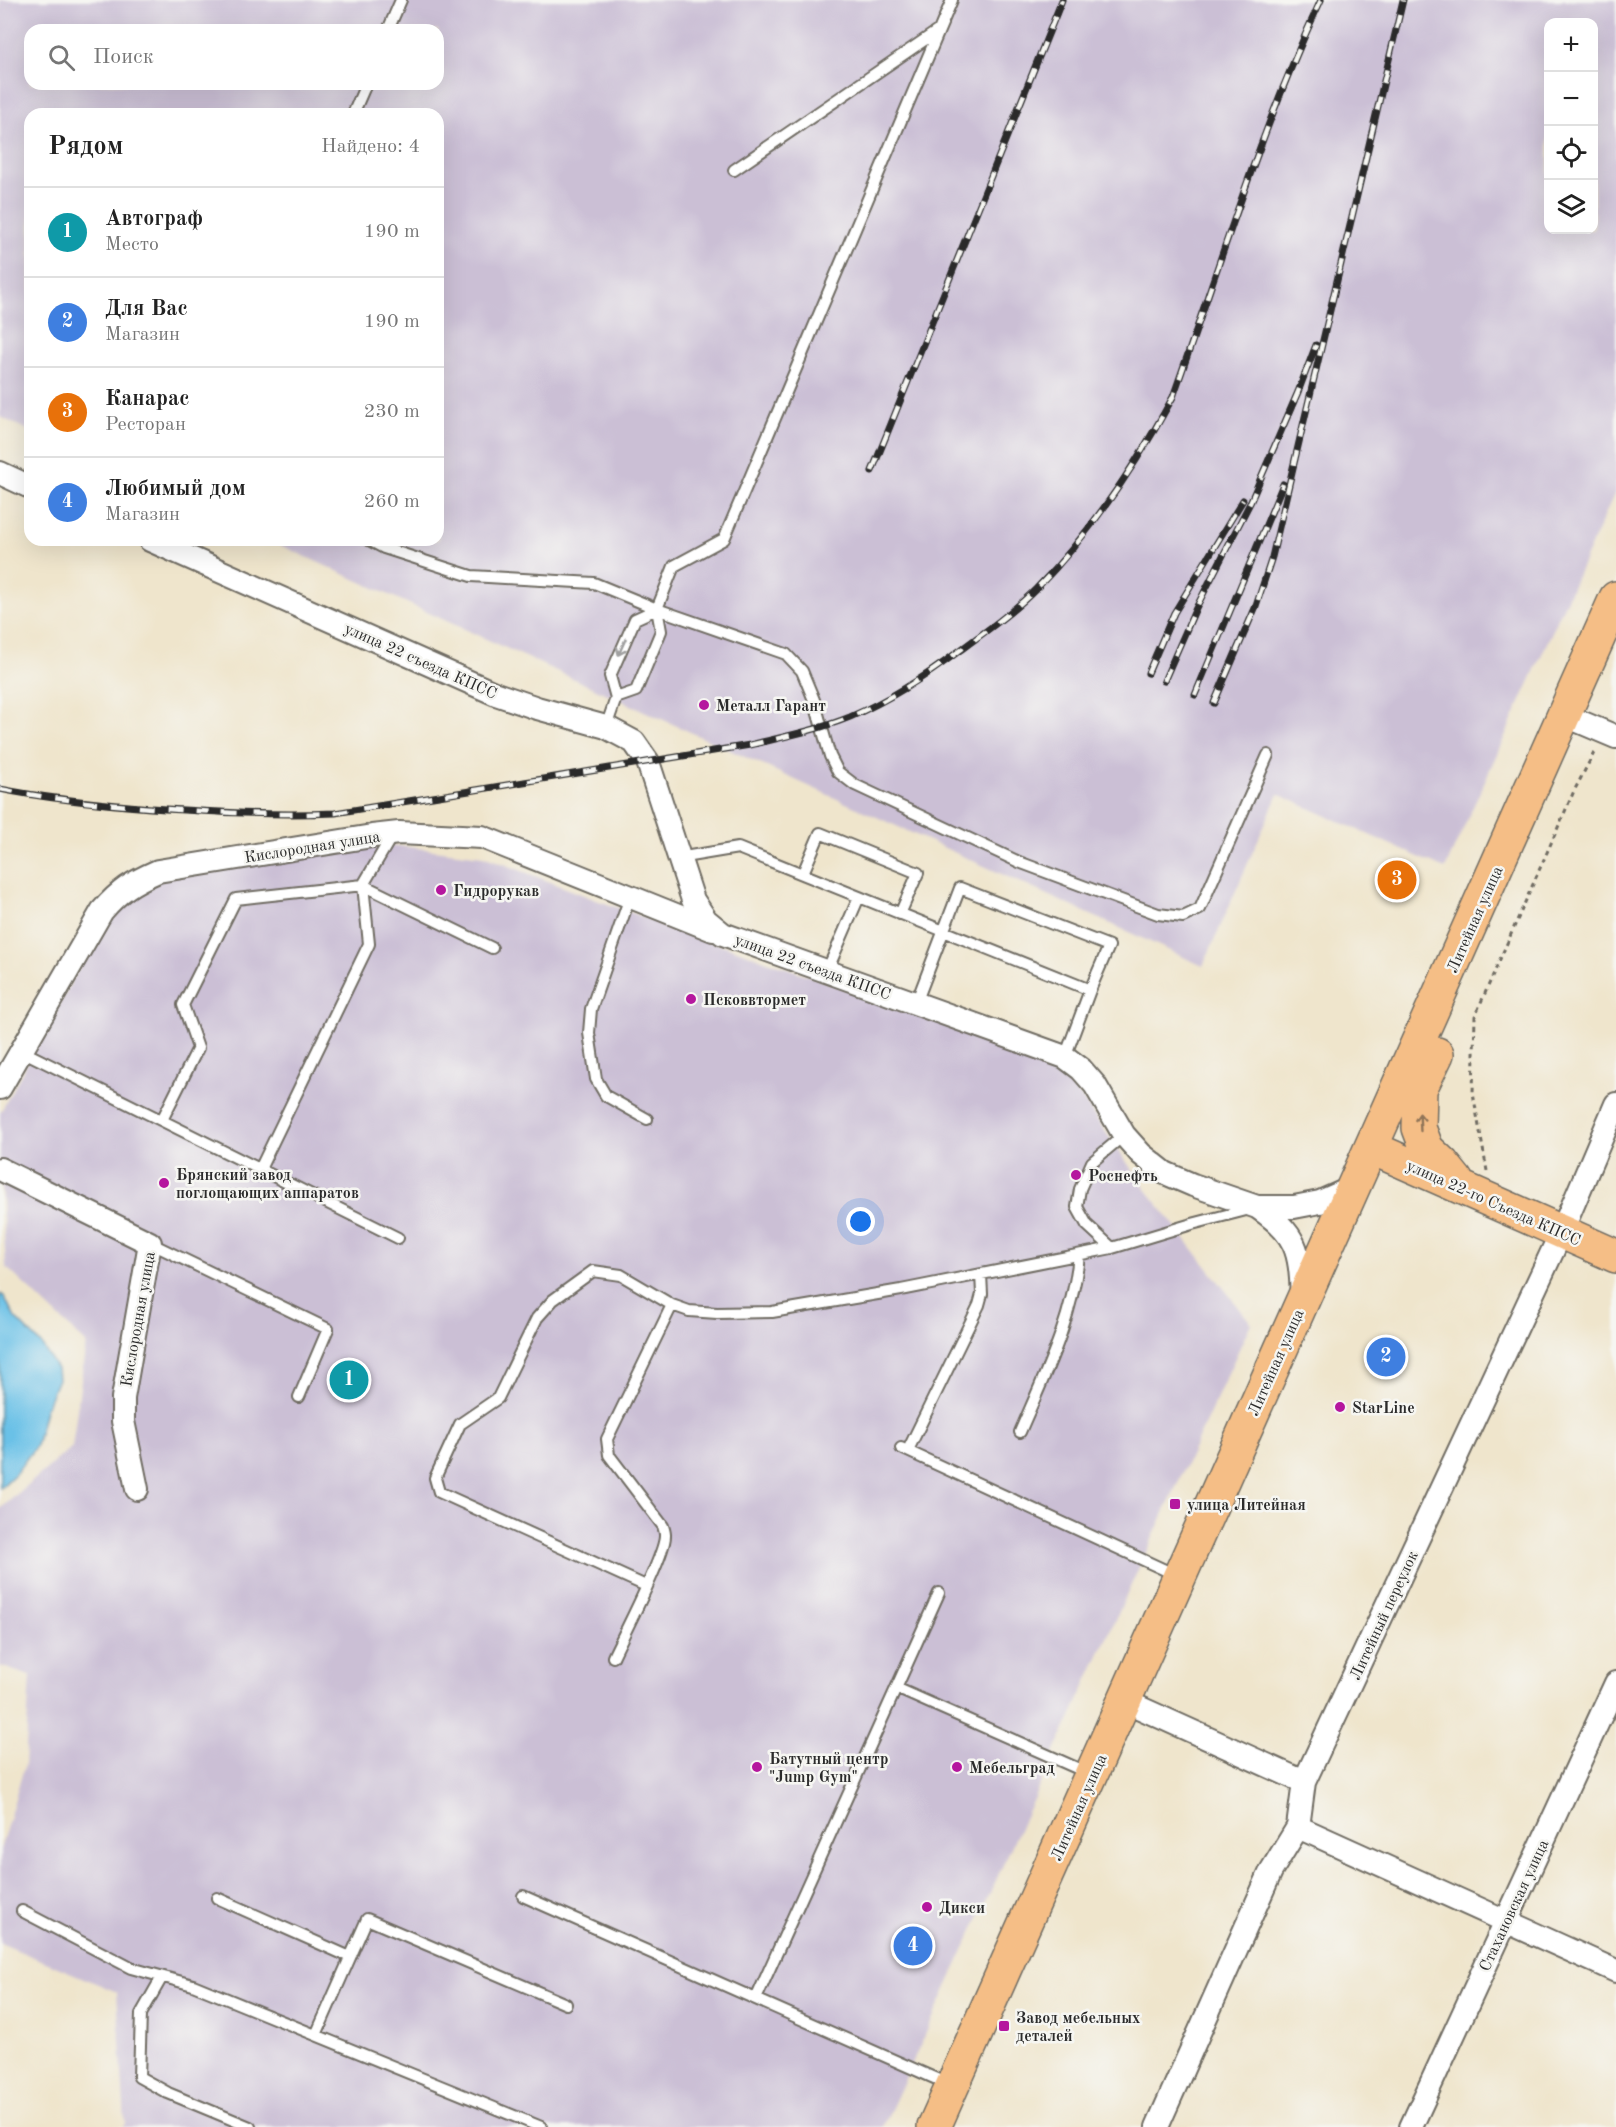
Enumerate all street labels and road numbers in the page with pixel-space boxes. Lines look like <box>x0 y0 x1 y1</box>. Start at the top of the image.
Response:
street label: улица 22 съезда КПСС <box>342 621 499 703</box>
street label: Кислородная улица <box>243 829 381 867</box>
street label: Литейная улица <box>1445 864 1507 976</box>
street label: улица 22 съезда КПСС <box>732 932 893 1004</box>
street label: улица 22-го Съезда КПСС <box>1404 1158 1583 1250</box>
street label: Кислородная улица <box>119 1250 159 1388</box>
street label: Литейная улица <box>1246 1307 1308 1419</box>
street label: Литейный переулок <box>1348 1549 1422 1683</box>
street label: Литейная улица <box>1049 1752 1111 1864</box>
street label: Стахановская улица <box>1477 1837 1552 1974</box>

